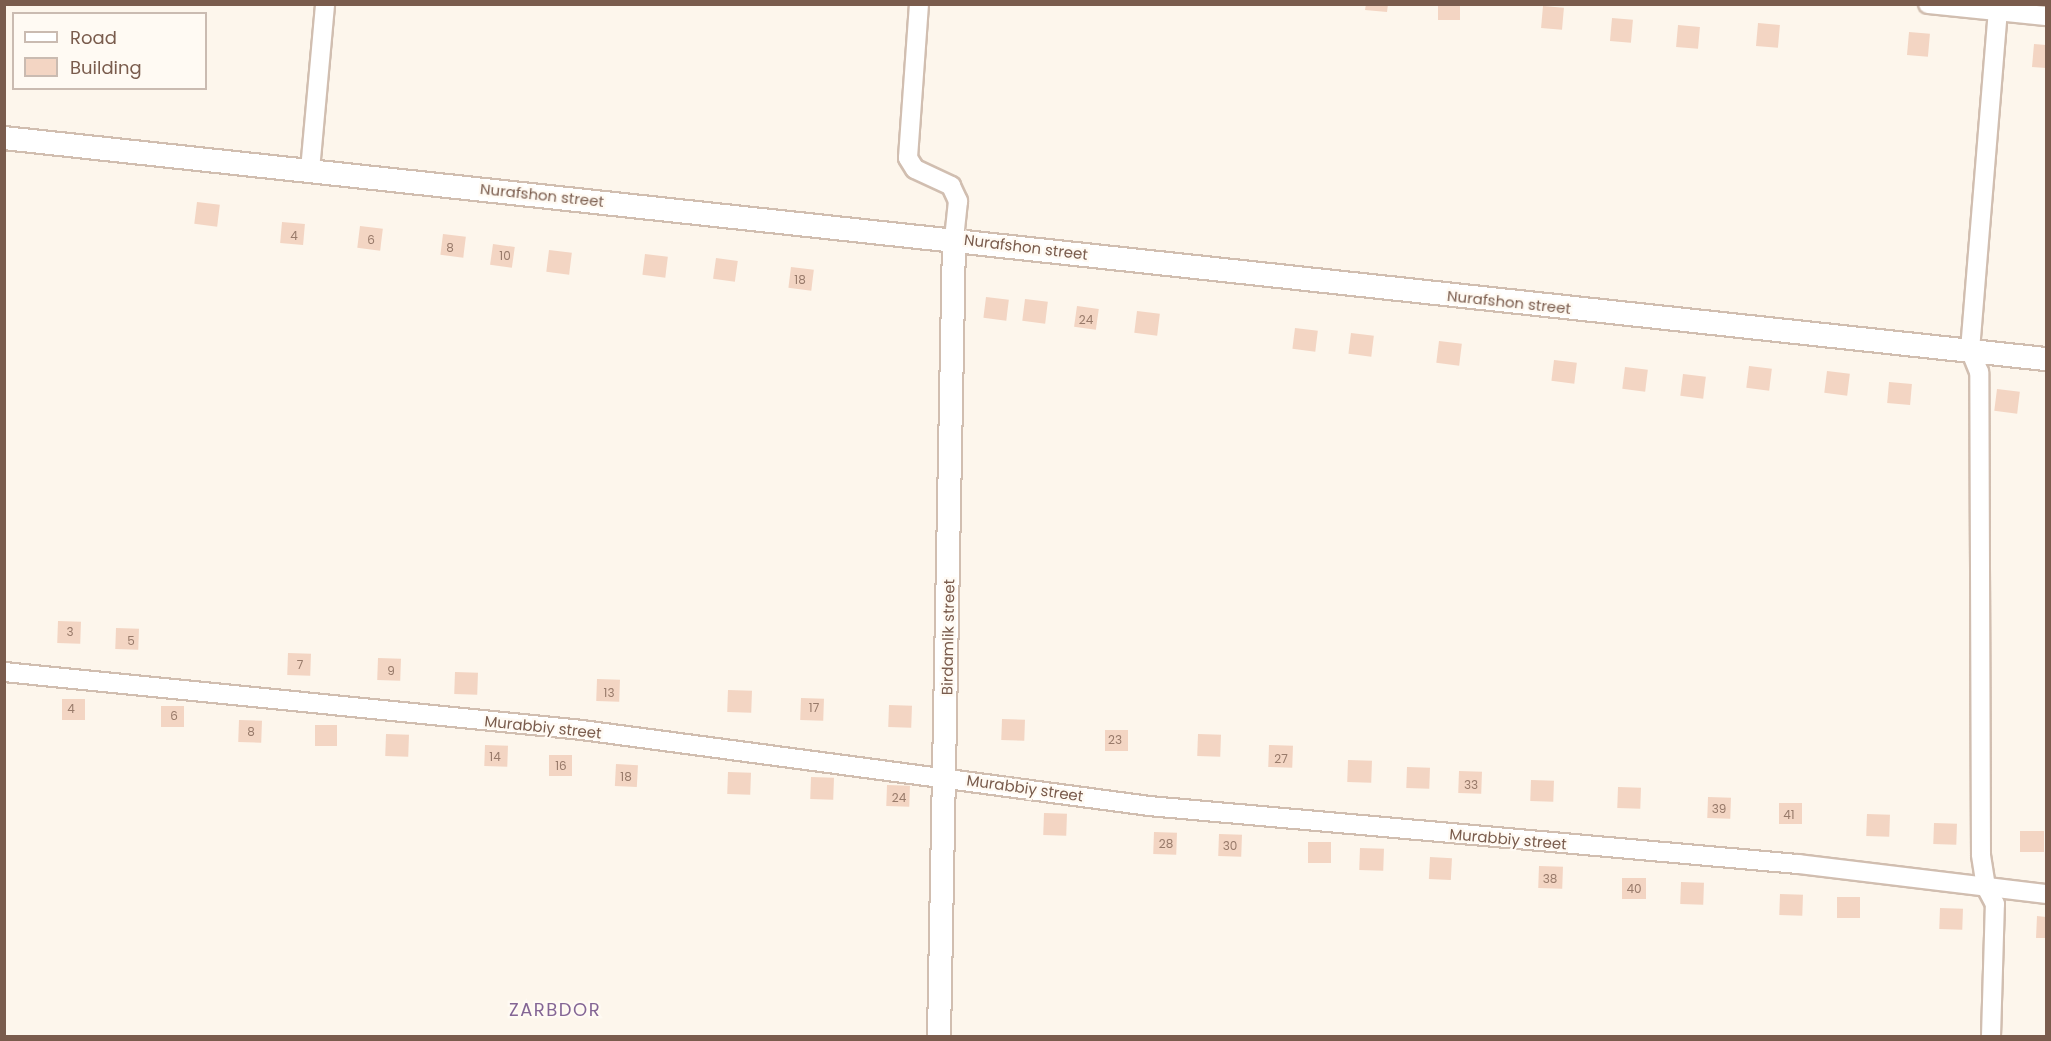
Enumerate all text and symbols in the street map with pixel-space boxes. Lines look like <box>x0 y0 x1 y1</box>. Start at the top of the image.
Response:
legend <box>12 12 207 90</box>
text: Road <box>70 25 117 50</box>
text: Building <box>70 55 142 80</box>
street label: Nurafshon street <box>479 180 605 210</box>
house number: 4 <box>290 229 298 243</box>
street label: Nurafshon street <box>963 230 1089 264</box>
house number: 6 <box>367 233 375 247</box>
house number: 8 <box>446 241 454 255</box>
house number: 10 <box>499 249 511 263</box>
house number: 18 <box>794 273 806 287</box>
street label: Nurafshon street <box>1446 287 1572 317</box>
house number: 24 <box>1079 313 1093 327</box>
street label: Birdamlik street <box>938 579 958 695</box>
house number: 3 <box>66 625 74 639</box>
house number: 5 <box>127 634 135 648</box>
house number: 7 <box>297 658 303 672</box>
house number: 9 <box>387 664 395 678</box>
house number: 13 <box>604 686 614 700</box>
house number: 17 <box>809 701 819 715</box>
house number: 4 <box>67 702 75 716</box>
house number: 6 <box>170 709 178 723</box>
street label: Murabbiy street <box>484 712 602 742</box>
house number: 8 <box>247 725 255 739</box>
house number: 23 <box>1108 733 1122 747</box>
house number: 14 <box>489 750 501 764</box>
house number: 27 <box>1274 752 1288 766</box>
house number: 16 <box>555 759 567 773</box>
house number: 18 <box>620 770 632 784</box>
street label: Murabbiy street <box>966 771 1084 805</box>
house number: 33 <box>1464 778 1478 792</box>
house number: 24 <box>892 791 906 805</box>
house number: 39 <box>1712 802 1726 816</box>
house number: 41 <box>1783 808 1795 822</box>
street label: Murabbiy street <box>1449 825 1567 853</box>
house number: 28 <box>1159 837 1173 851</box>
house number: 30 <box>1223 839 1237 853</box>
house number: 38 <box>1543 872 1557 886</box>
house number: 40 <box>1626 882 1642 896</box>
district label: ZARBDOR <box>509 999 601 1021</box>

